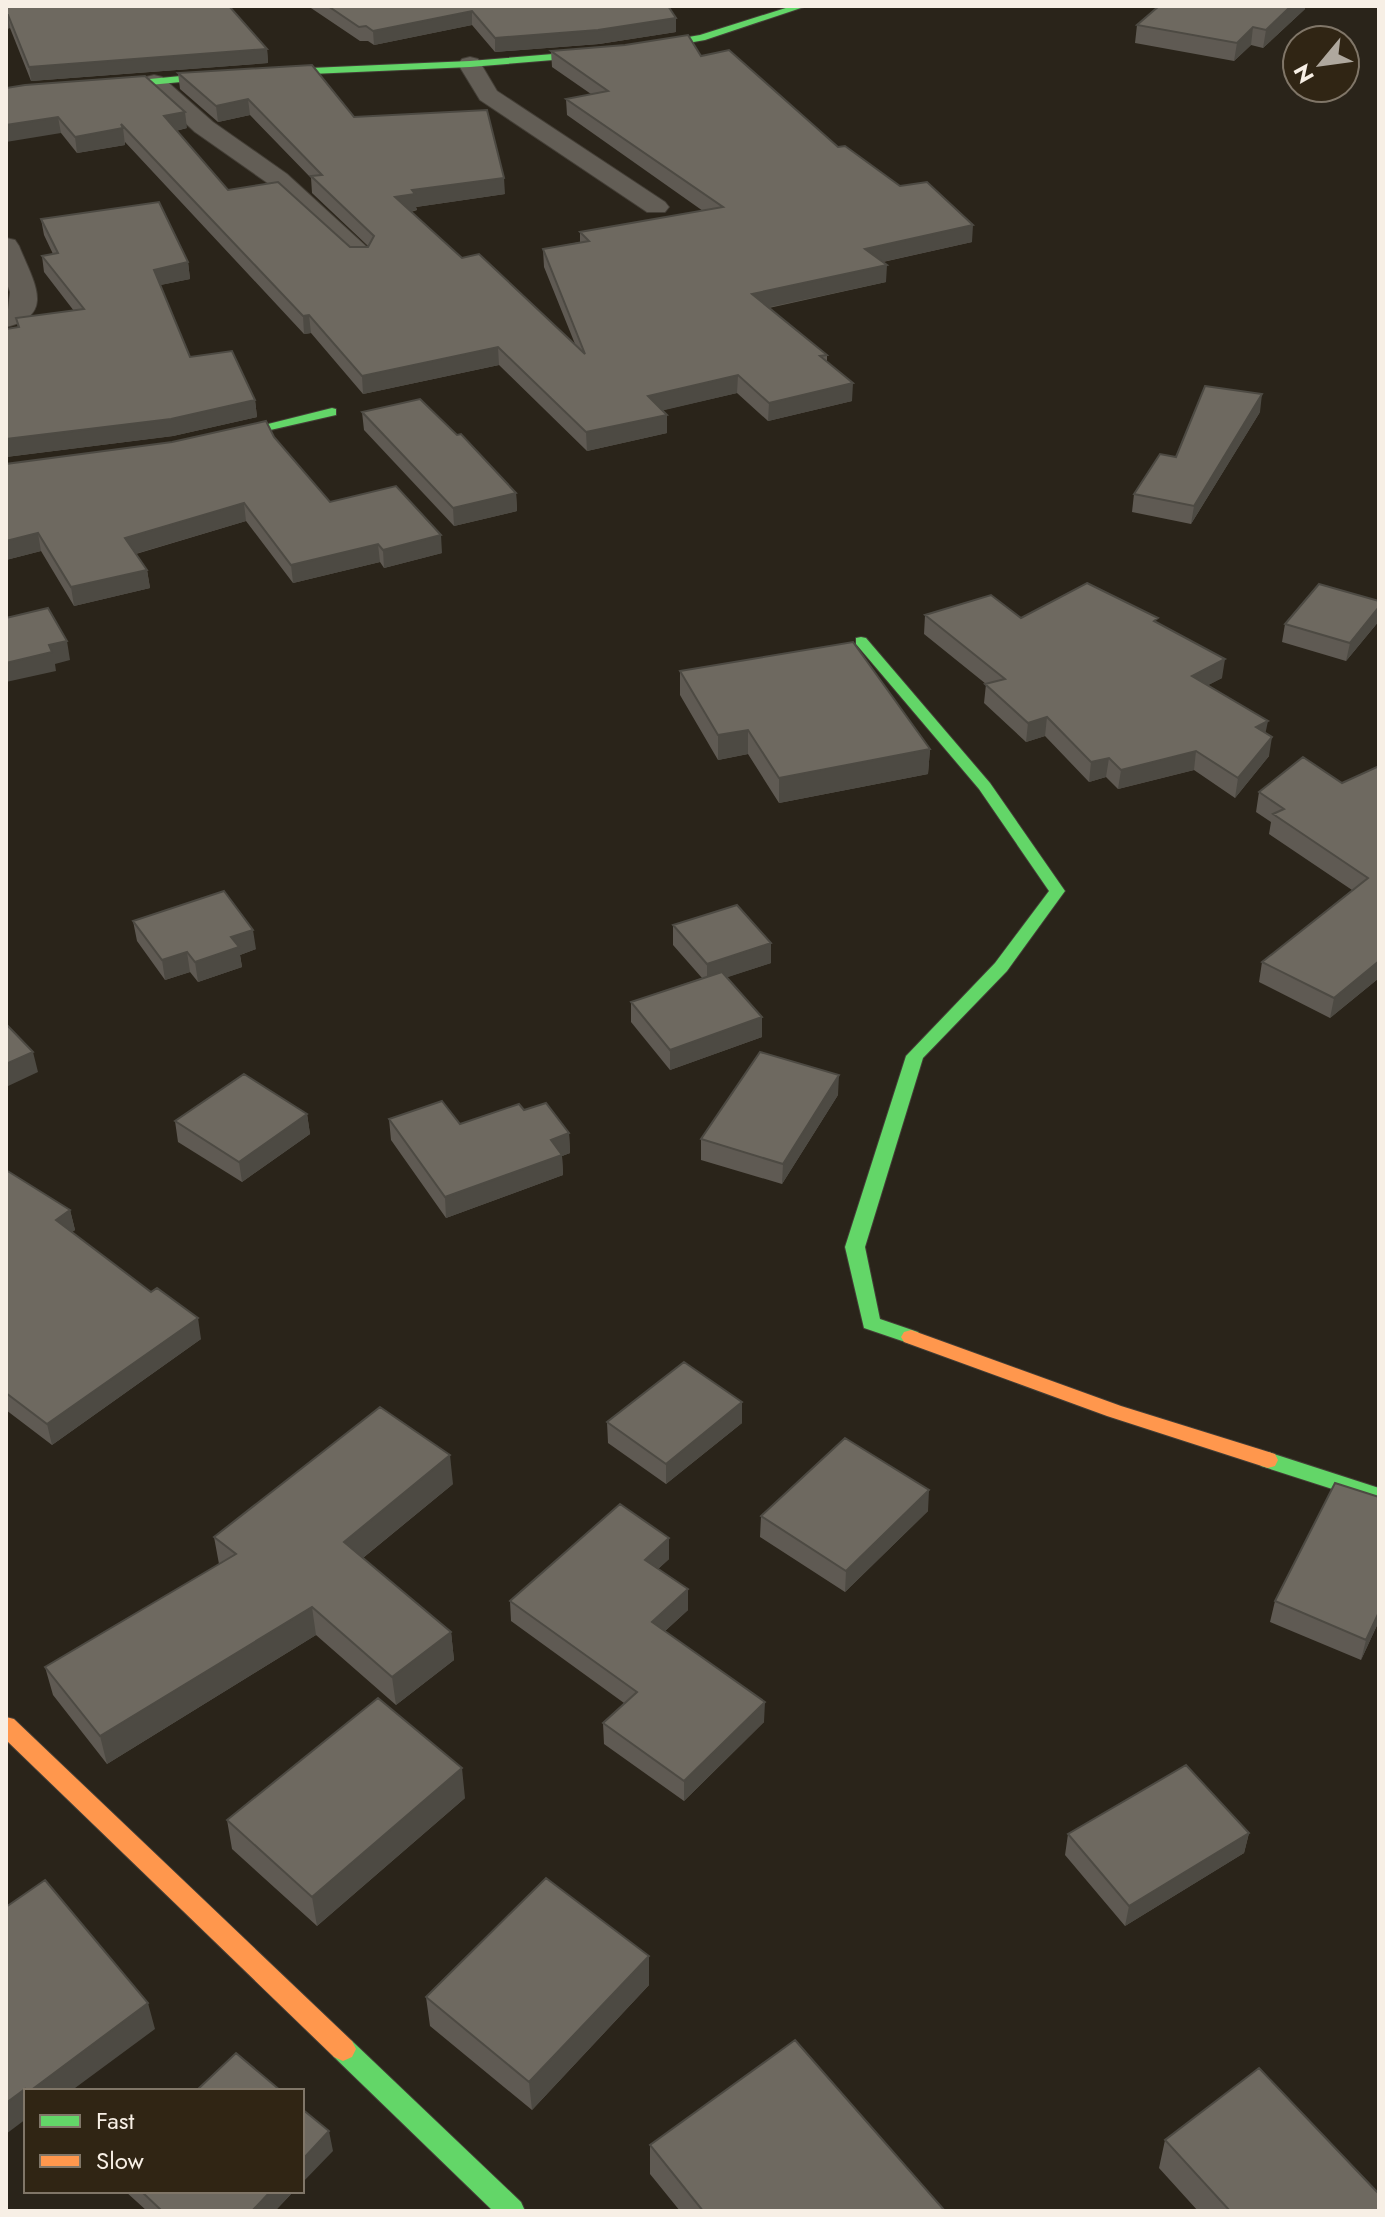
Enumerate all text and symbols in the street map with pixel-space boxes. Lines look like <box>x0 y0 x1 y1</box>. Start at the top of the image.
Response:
north arrow <box>1281 24 1361 104</box>
text: N <box>1285 58 1322 89</box>
legend <box>24 2089 304 2193</box>
text: Fast <box>96 2103 134 2138</box>
text: Slow <box>96 2143 144 2178</box>

